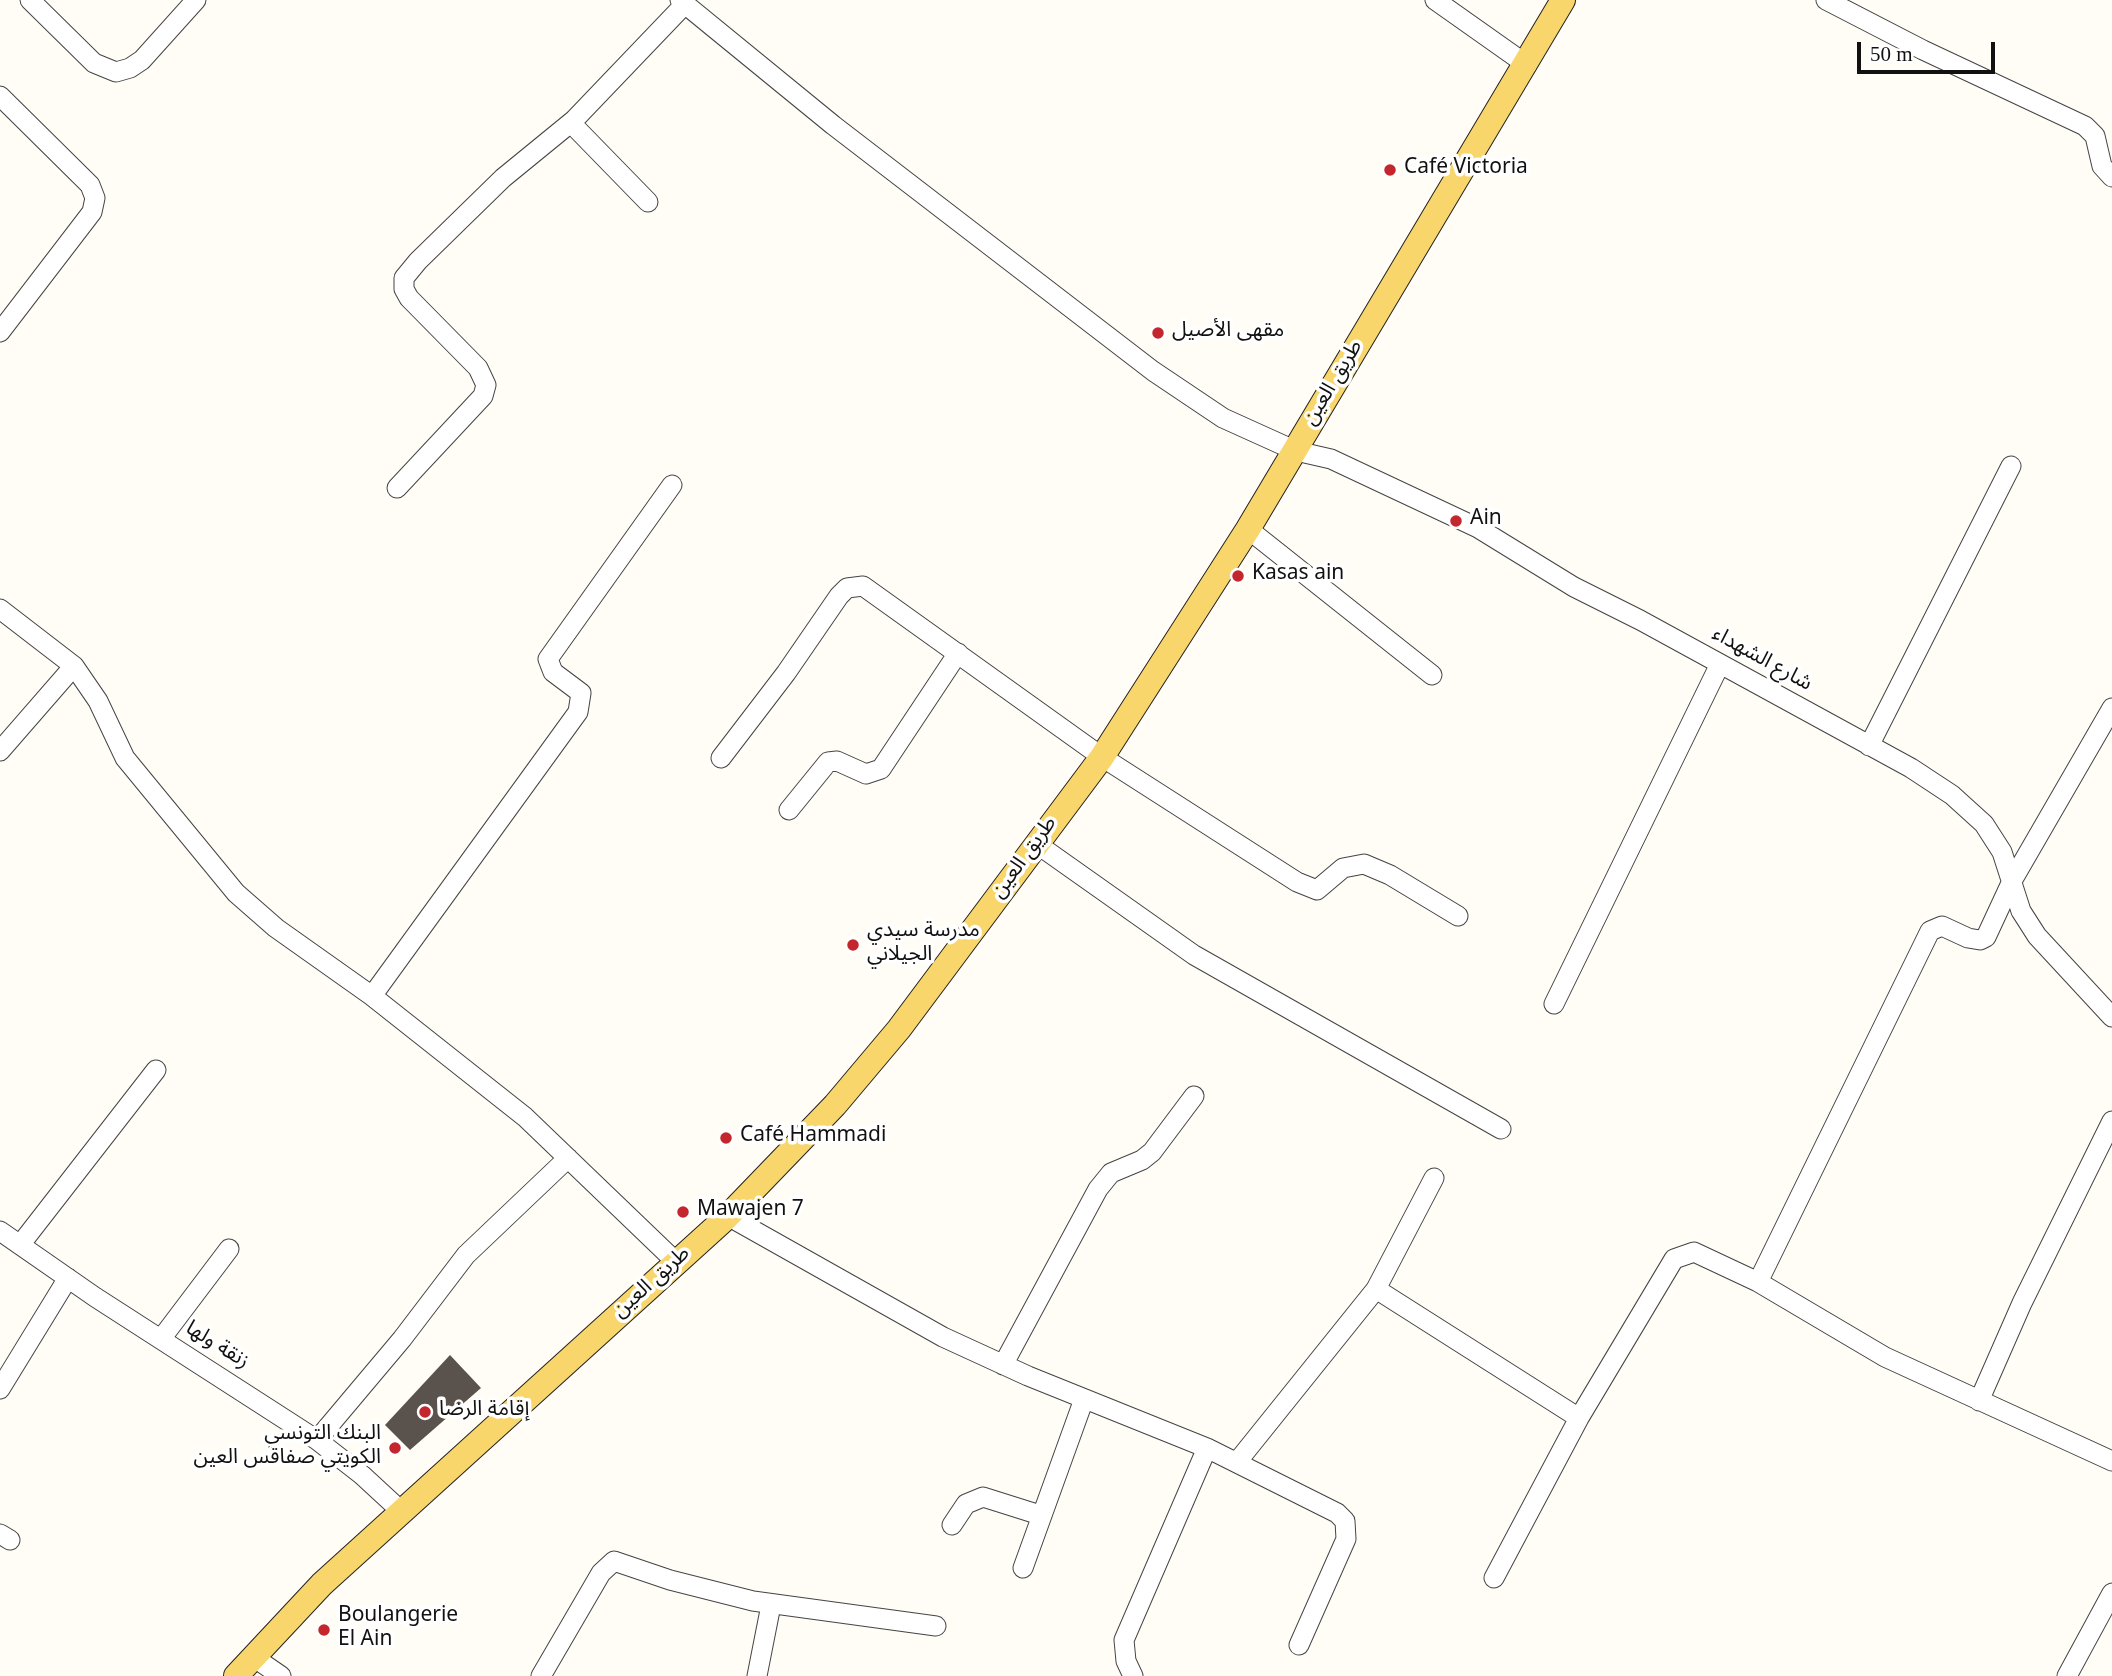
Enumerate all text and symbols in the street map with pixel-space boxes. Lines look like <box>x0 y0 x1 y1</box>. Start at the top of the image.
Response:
scale bar <box>1860 28 1998 72</box>
text: 50 m <box>1870 42 1913 66</box>
place label: Café Victoria <box>1404 157 1528 183</box>
marker: Café Victoria <box>1382 162 1398 178</box>
place label: مقهى الأصيل <box>1172 320 1284 346</box>
marker: مقهى الأصيل <box>1150 325 1166 341</box>
street label: طريق العين <box>1300 337 1370 431</box>
place label: Ain <box>1470 508 1502 534</box>
marker: Ain <box>1448 513 1464 529</box>
place label: Kasas ain <box>1252 563 1344 589</box>
marker: Kasas ain <box>1230 568 1246 584</box>
street label: شارع الشهداء <box>1707 623 1815 699</box>
street label: طريق العين <box>988 813 1064 905</box>
place label: مدرسة سيدي الجيلاني <box>867 920 980 970</box>
marker: مدرسة سيدي الجيلاني <box>845 937 861 953</box>
place label: Café Hammadi <box>740 1125 886 1151</box>
marker: Café Hammadi <box>718 1130 734 1146</box>
place label: Mawajen 7 <box>697 1199 804 1225</box>
marker: Mawajen 7 <box>675 1204 691 1220</box>
street label: طريق العين <box>609 1243 697 1325</box>
street label: زنقة ولها <box>179 1318 253 1376</box>
place label: إقامة الرضا <box>439 1399 529 1425</box>
marker: إقامة الرضا <box>417 1404 433 1420</box>
place label: البنك التونسي الكويتي صفاقس العين <box>193 1423 381 1473</box>
marker: البنك التونسي الكويتي صفاقس العين <box>387 1440 403 1456</box>
place label: Boulangerie El Ain <box>338 1605 458 1655</box>
marker: Boulangerie El Ain <box>316 1622 332 1638</box>

